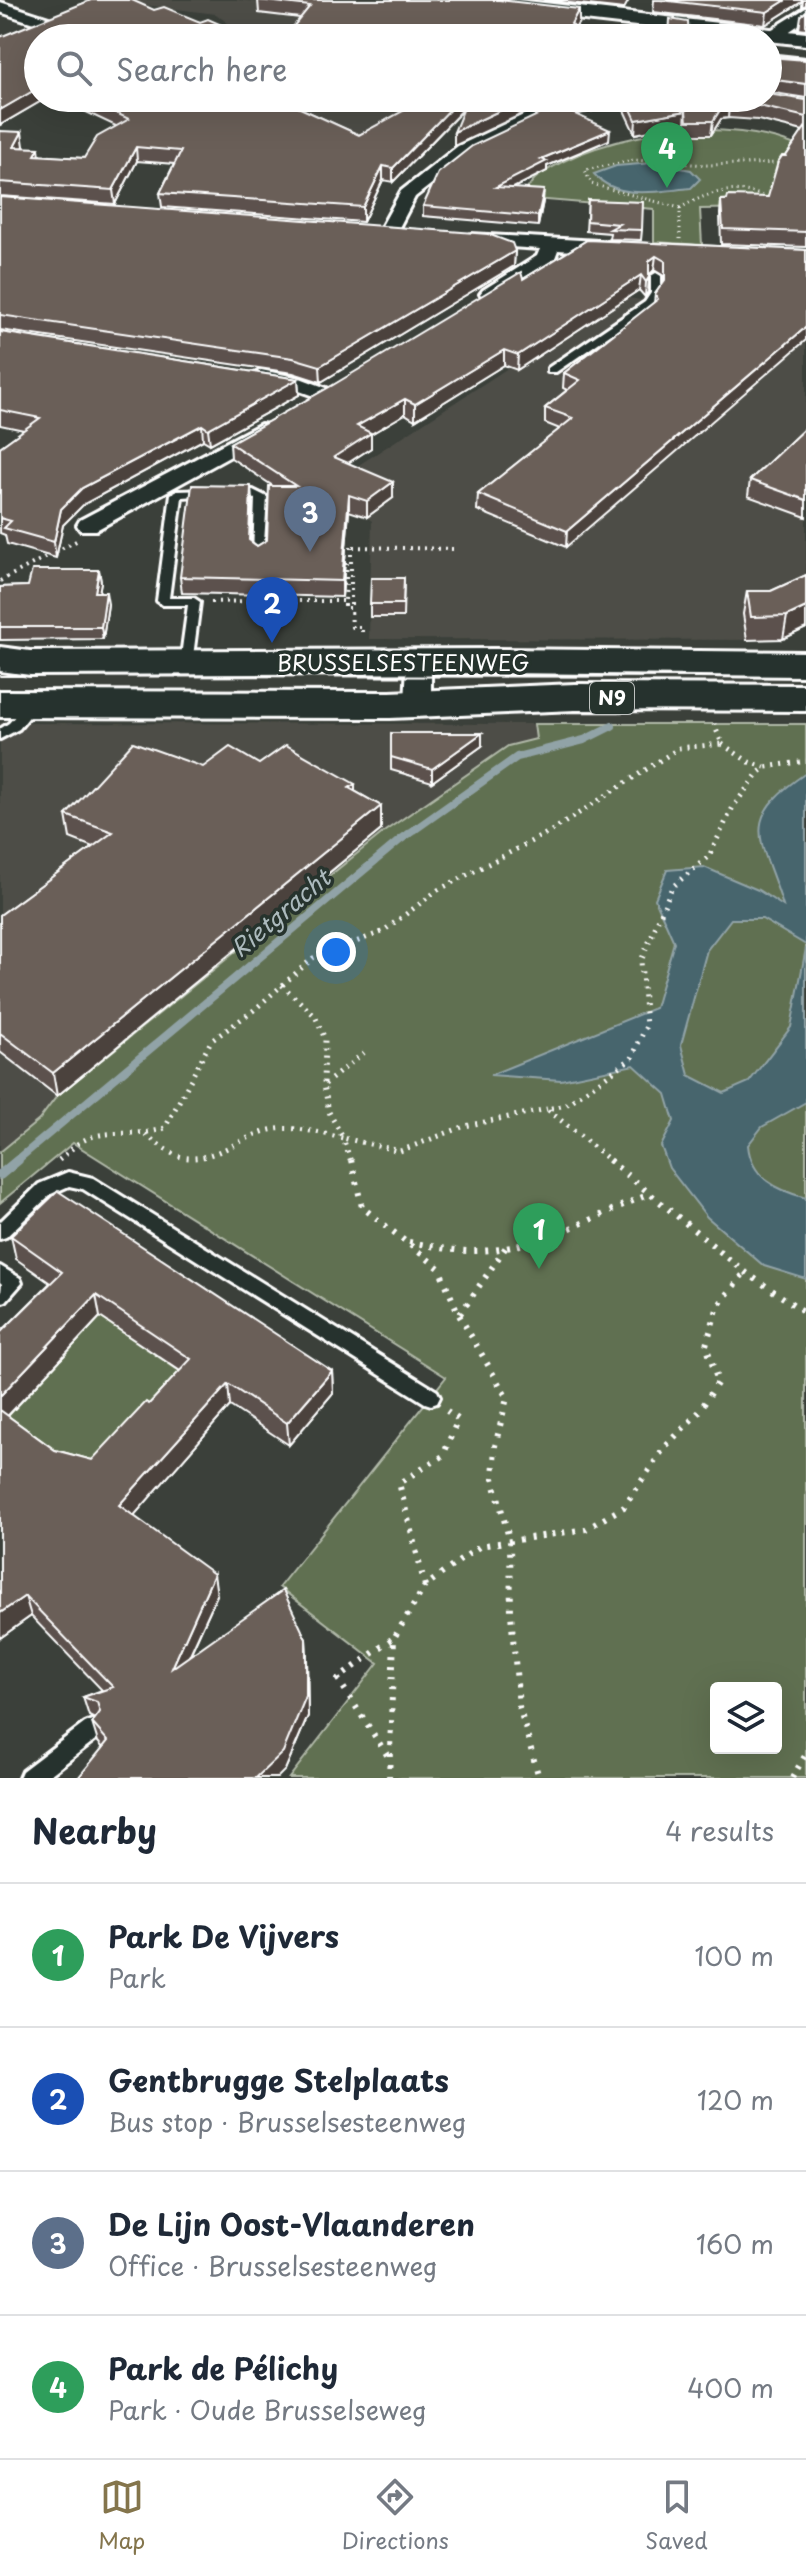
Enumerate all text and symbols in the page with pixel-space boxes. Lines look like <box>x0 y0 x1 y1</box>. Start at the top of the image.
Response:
search box <box>24 24 782 112</box>
icon: search <box>52 46 96 90</box>
text: Search here <box>116 46 288 91</box>
pin: 4 <box>641 122 693 188</box>
pin: 3 <box>284 486 336 552</box>
pin: 2 <box>246 577 298 643</box>
street label: BRUSSELSESTEENWEG <box>277 645 529 678</box>
road number: N9 <box>590 682 634 714</box>
water label: Rietgracht <box>222 858 340 965</box>
your location <box>316 932 356 972</box>
pin: 1 <box>513 1203 565 1269</box>
map controls <box>710 1682 782 1754</box>
button: layers <box>710 1682 782 1754</box>
text: Nearby <box>32 1804 157 1856</box>
text: 4 results <box>665 1811 774 1850</box>
text: Park De Vijvers <box>108 1913 339 1958</box>
text: 1 <box>52 1936 64 1975</box>
text: 100 m <box>694 1936 774 1975</box>
text: Park <box>108 1958 166 1997</box>
text: Gentbrugge Stelplaats <box>108 2057 449 2102</box>
text: 2 <box>49 2080 67 2119</box>
text: 120 m <box>697 2080 774 2119</box>
text: Bus stop · Brusselsesteenweg <box>108 2102 467 2141</box>
text: De Lijn Oost-Vlaanderen <box>108 2201 475 2246</box>
text: 3 <box>49 2224 67 2263</box>
text: 160 m <box>696 2224 774 2263</box>
text: Office · Brusselsesteenweg <box>108 2246 438 2285</box>
text: Park de Pélichy <box>108 2345 338 2390</box>
text: 4 <box>49 2368 67 2407</box>
text: 400 m <box>687 2368 774 2407</box>
text: Park · Oude Brusselseweg <box>108 2390 427 2429</box>
tab: Map <box>98 2475 145 2556</box>
tab: Directions <box>342 2475 449 2556</box>
tab: Saved <box>645 2475 708 2556</box>

